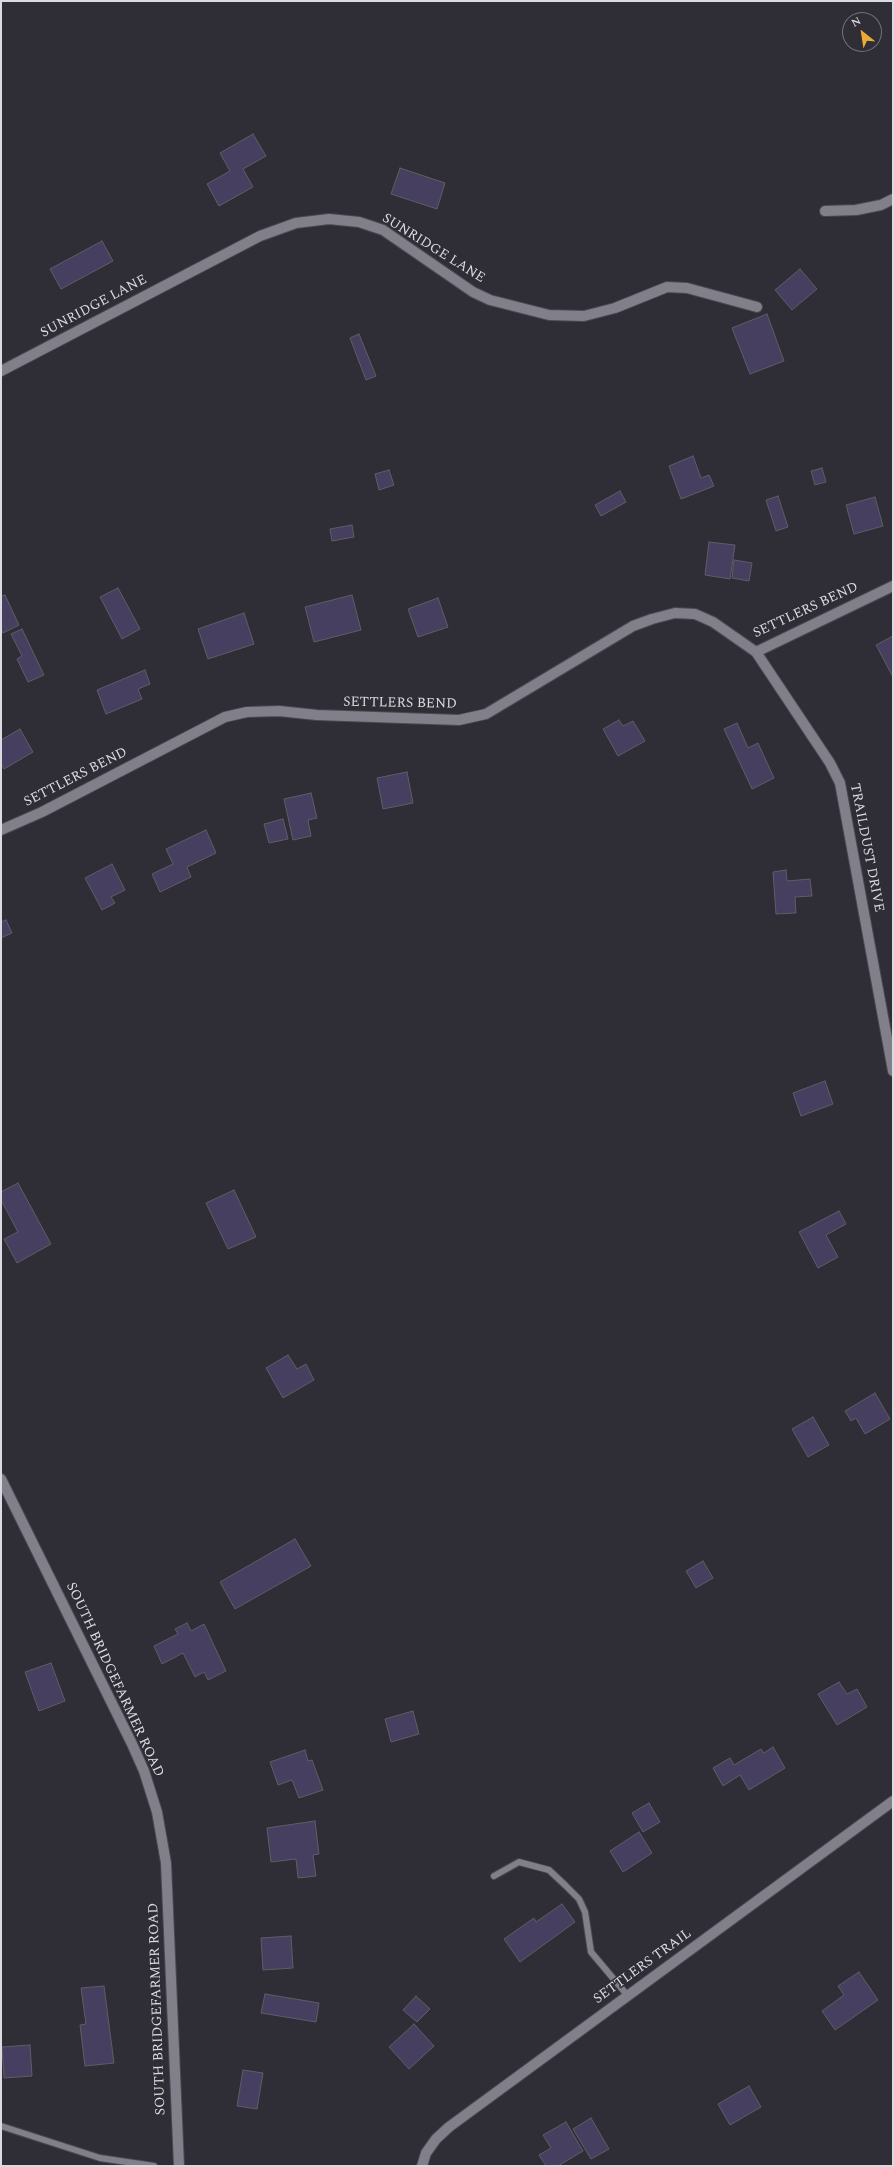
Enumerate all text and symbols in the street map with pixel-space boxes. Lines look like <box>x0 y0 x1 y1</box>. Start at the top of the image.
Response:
north arrow <box>842 12 882 52</box>
text: N <box>848 12 864 32</box>
street label: SUNRIDGE LANE <box>378 211 488 287</box>
street label: SUNRIDGE LANE <box>38 272 150 342</box>
street label: SETTLERS BEND <box>751 579 861 643</box>
street label: SETTLERS BEND <box>343 695 457 713</box>
street label: SETTLERS BEND <box>21 745 131 811</box>
street label: TRAILDUST DRIVE <box>845 782 887 914</box>
street label: SOUTH BRIDGEFARMER ROAD <box>61 1580 167 1780</box>
street label: SOUTH BRIDGEFARMER ROAD <box>146 1902 170 2116</box>
street label: SETTLERS TRAIL <box>591 1926 695 2008</box>

